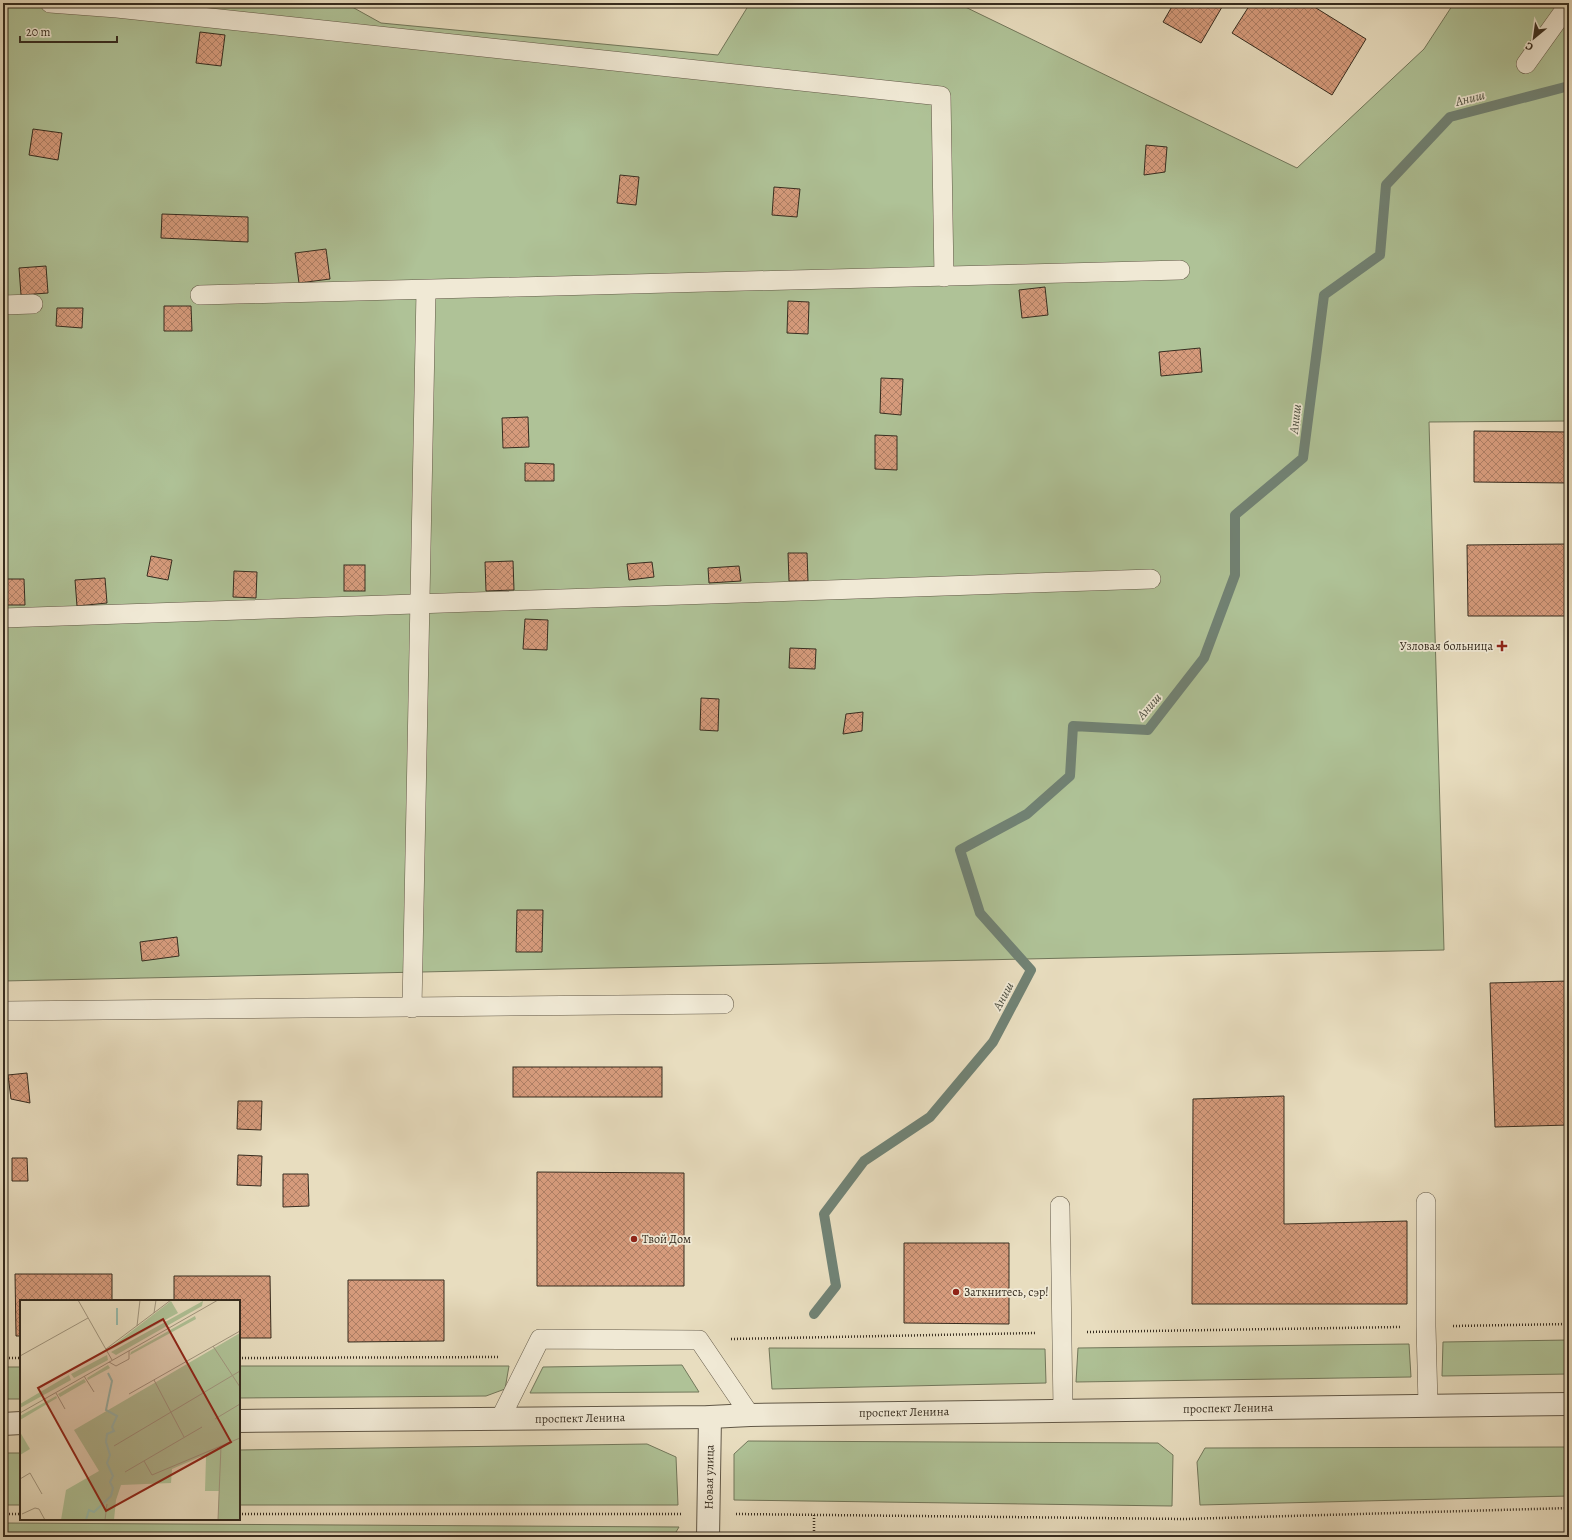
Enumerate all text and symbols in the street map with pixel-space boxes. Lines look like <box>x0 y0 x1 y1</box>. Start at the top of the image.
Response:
scale bar <box>20 18 117 44</box>
north arrow <box>1514 18 1554 58</box>
text: 20 m <box>26 24 50 40</box>
text: С <box>1523 38 1536 55</box>
water label: Аниш <box>1453 86 1487 110</box>
water label: Аниш <box>1285 403 1305 436</box>
place label: Узловая больница <box>1400 638 1493 654</box>
marker: Узловая больница <box>1496 640 1508 652</box>
water label: Аниш <box>1132 689 1165 724</box>
water label: Аниш <box>988 979 1018 1014</box>
place label: Твой Дом <box>642 1231 691 1247</box>
marker: Твой Дом <box>629 1234 639 1244</box>
place label: Заткнитесь, сэр! <box>964 1284 1049 1300</box>
marker: Заткнитесь, сэр! <box>951 1287 961 1297</box>
inset map <box>20 1300 240 1520</box>
street label: проспект Ленина <box>1183 1399 1274 1417</box>
street label: проспект Ленина <box>859 1403 950 1421</box>
street label: проспект Ленина <box>535 1409 626 1427</box>
street label: Новая улица <box>700 1444 718 1510</box>

